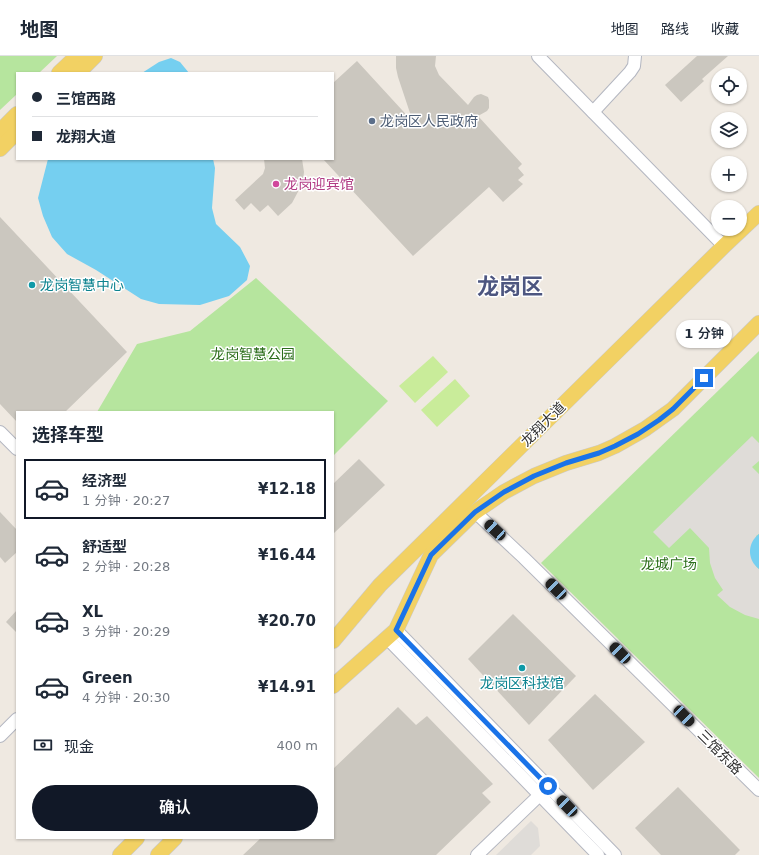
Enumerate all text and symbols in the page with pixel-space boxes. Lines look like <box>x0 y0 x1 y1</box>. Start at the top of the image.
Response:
text: 地图 <box>20 18 58 40</box>
text: 地图 <box>611 21 639 37</box>
text: 路线 <box>661 21 689 37</box>
text: 收藏 <box>711 21 739 37</box>
map controls <box>711 68 747 236</box>
button: locate <box>711 68 747 104</box>
text: 三馆西路 <box>56 90 116 108</box>
button: layers <box>711 112 747 148</box>
place label: 龙岗区人民政府 <box>380 113 478 129</box>
marker: 龙岗区人民政府 <box>367 116 377 126</box>
text: 龙翔大道 <box>56 128 116 146</box>
button: + <box>711 156 747 192</box>
place label: 龙岗迎宾馆 <box>284 176 354 192</box>
marker: 龙岗迎宾馆 <box>271 179 281 189</box>
button: − <box>711 200 747 236</box>
district label: 龙岗区 <box>477 274 543 299</box>
place label: 龙岗智慧中心 <box>40 277 124 293</box>
marker: 龙岗智慧中心 <box>27 280 37 290</box>
callout: 1 分钟 <box>676 320 732 348</box>
text: 1 分钟 <box>684 326 724 341</box>
park label: 龙岗智慧公园 <box>211 346 295 362</box>
route end <box>695 369 713 387</box>
street label: 龙翔大道 <box>518 399 568 449</box>
text: 选择车型 <box>32 424 104 445</box>
icon: car <box>34 471 70 507</box>
text: 经济型 <box>82 472 127 490</box>
text: ¥12.18 <box>258 480 316 498</box>
text: 1 分钟 · 20:27 <box>82 493 170 508</box>
car <box>482 517 508 543</box>
icon: car <box>34 537 70 573</box>
text: 舒适型 <box>82 538 127 556</box>
text: ¥16.44 <box>258 546 316 564</box>
park label: 龙城广场 <box>641 556 697 572</box>
text: 2 分钟 · 20:28 <box>82 559 170 574</box>
car <box>543 576 569 602</box>
icon: car <box>34 603 70 639</box>
text: XL <box>82 603 103 621</box>
text: ¥20.70 <box>258 612 316 630</box>
text: 3 分钟 · 20:29 <box>82 624 170 639</box>
car <box>607 640 633 666</box>
marker: 龙岗区科技馆 <box>517 663 527 673</box>
icon: car <box>34 669 70 705</box>
text: Green <box>82 669 133 687</box>
place label: 龙岗区科技馆 <box>480 675 564 691</box>
text: ¥14.91 <box>258 678 316 696</box>
text: 4 分钟 · 20:30 <box>82 690 170 705</box>
car <box>671 703 697 729</box>
street label: 三馆东路 <box>695 727 745 777</box>
icon: cash <box>32 734 54 756</box>
text: 现金 <box>64 738 94 756</box>
text: 400 m <box>276 738 318 753</box>
route start <box>539 777 557 795</box>
button: 确认 <box>32 785 318 831</box>
car <box>554 793 580 819</box>

